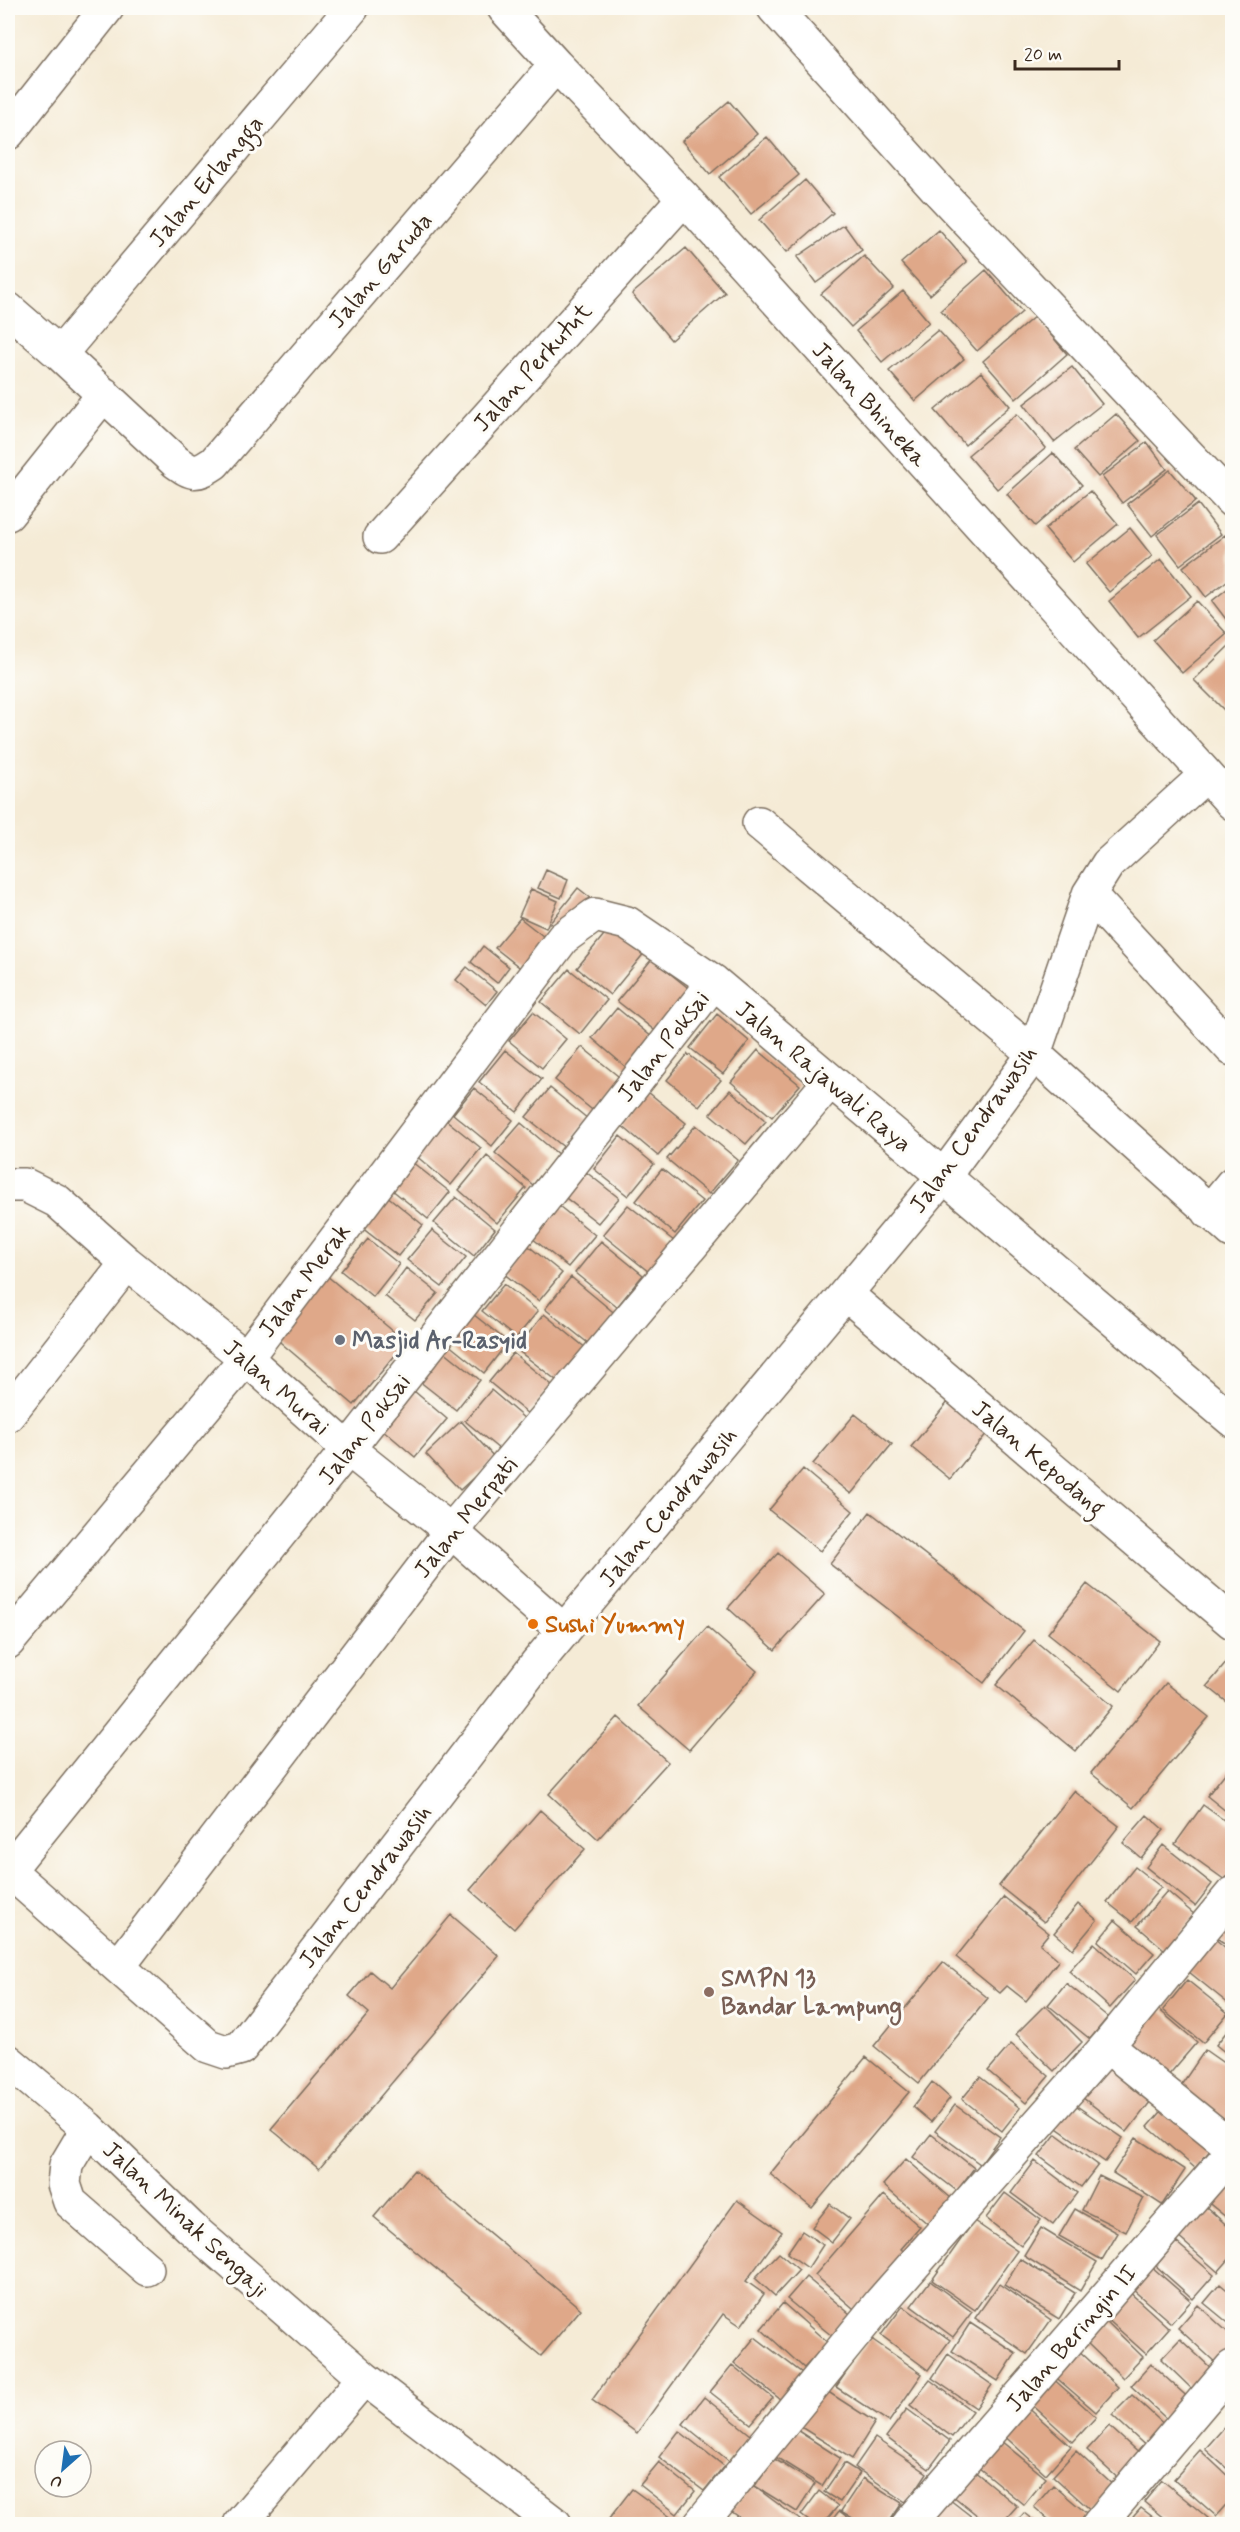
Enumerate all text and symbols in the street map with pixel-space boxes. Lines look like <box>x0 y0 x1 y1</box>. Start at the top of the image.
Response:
scale bar <box>1015 33 1118 71</box>
text: 20 m <box>1024 43 1062 67</box>
street label: Jalan Erlangga <box>143 109 274 256</box>
street label: Jalan Garuda <box>322 206 440 336</box>
street label: Jalan Perkutut <box>467 297 599 439</box>
street label: Jalan Bhineka <box>804 336 934 475</box>
street label: Jalan Poksai <box>611 985 718 1109</box>
street label: Jalan Rajawali Raya <box>729 994 918 1160</box>
street label: Jalan Cendrawasih <box>903 1040 1046 1220</box>
street label: Jalan Merak <box>252 1217 358 1344</box>
place label: Masjid Ar-Rasyid <box>352 1326 527 1358</box>
street label: Jalan Murai <box>216 1333 336 1443</box>
marker: Masjid Ar-Rasyid <box>333 1333 347 1347</box>
street label: Jalan Poksai <box>312 1368 419 1492</box>
street label: Jalan Kepodang <box>963 1394 1111 1526</box>
street label: Jalan Cendrawasih <box>593 1421 745 1595</box>
street label: Jalan Merpati <box>408 1451 525 1585</box>
place label: Sushi Yummy <box>545 1610 685 1641</box>
marker: Sushi Yummy <box>526 1617 540 1631</box>
street label: Jalan Cendrawasih <box>292 1799 440 1975</box>
place label: SMPN 13 Bandar Lampung <box>721 1964 902 2026</box>
marker: SMPN 13 Bandar Lampung <box>702 1985 716 1999</box>
street label: Jalan Minak Sengaji <box>94 2135 275 2307</box>
street label: Jalan Beringin II <box>1000 2259 1145 2419</box>
north arrow <box>33 2439 93 2499</box>
text: U <box>47 2469 66 2493</box>

